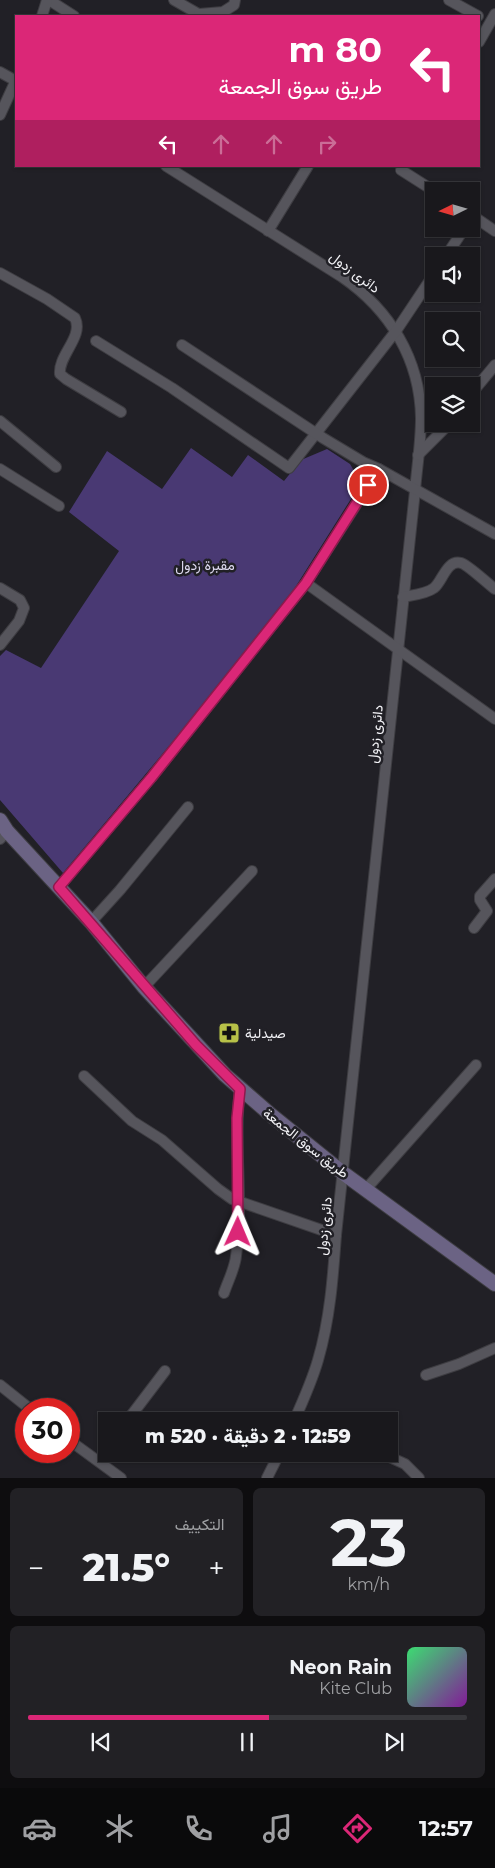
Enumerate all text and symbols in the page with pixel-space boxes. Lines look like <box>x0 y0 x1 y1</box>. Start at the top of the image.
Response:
text: 80 m <box>289 28 382 71</box>
icon: left <box>400 35 465 100</box>
text: طريق سوق الجمعة <box>218 73 382 100</box>
icon: left <box>154 130 182 158</box>
icon: ahead <box>207 130 235 158</box>
icon: ahead <box>260 130 288 158</box>
icon: right <box>313 130 341 158</box>
north arrow <box>425 182 480 238</box>
map controls <box>425 182 480 432</box>
street label: دائرى زدول <box>326 247 384 298</box>
button: sound <box>425 247 480 302</box>
button: search <box>425 312 480 367</box>
button: layers <box>425 377 480 432</box>
pin <box>347 464 389 506</box>
icon: arrive <box>354 471 382 499</box>
park label: مقبرة زدول <box>175 556 235 575</box>
street label: دائرى زدول <box>363 704 388 764</box>
pharmacy icon: صيدلية <box>217 1021 241 1045</box>
place label: صيدلية <box>245 1024 286 1042</box>
street label: طريق سوق الجمعة <box>259 1104 353 1182</box>
street label: دائرى زدول <box>312 1196 337 1256</box>
position arrow <box>211 1205 263 1257</box>
speed limit sign: 30 <box>15 1398 80 1463</box>
text: 12:59 · 2 دقيقة · 520 m <box>145 1425 351 1448</box>
text: 23 <box>330 1503 407 1582</box>
text: التكييف <box>175 1515 225 1534</box>
text: 21.5° <box>82 1544 170 1591</box>
text: − <box>28 1551 44 1585</box>
text: + <box>208 1551 224 1585</box>
text: km/h <box>347 1575 390 1594</box>
text: Neon Rain <box>289 1656 392 1679</box>
text: Kite Club <box>319 1679 392 1698</box>
icon: previous <box>87 1728 115 1756</box>
icon: pause <box>233 1728 261 1756</box>
icon: next <box>380 1728 408 1756</box>
icon: car <box>22 1811 57 1846</box>
icon: climate <box>102 1811 137 1846</box>
icon: phone <box>181 1811 216 1846</box>
icon: music <box>260 1811 295 1846</box>
icon: directions <box>340 1811 375 1846</box>
text: 12:57 <box>419 1815 473 1842</box>

